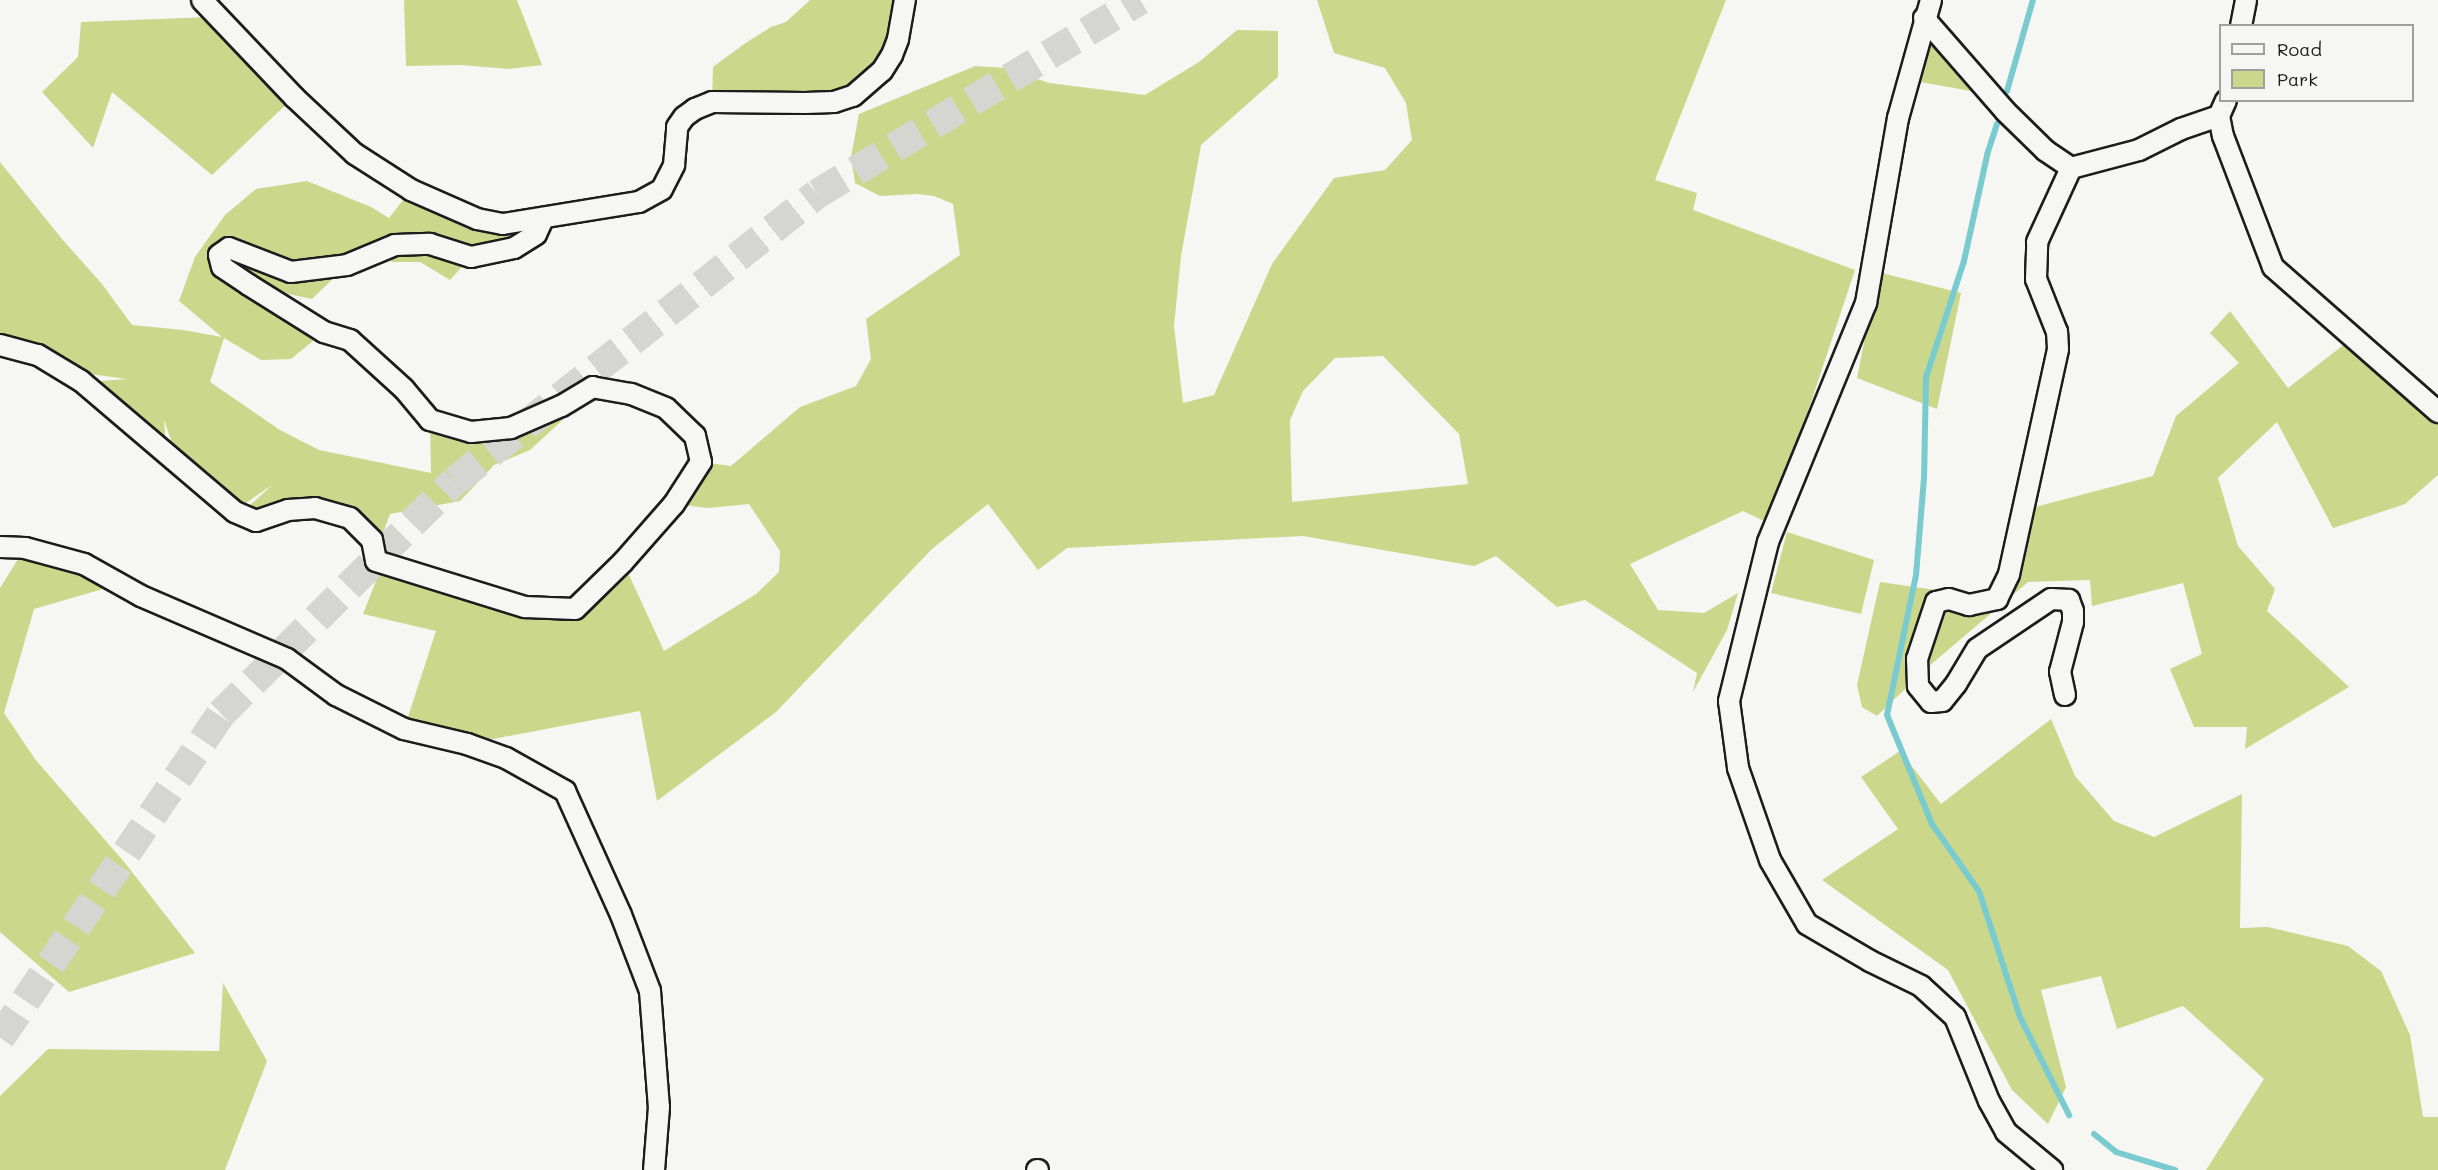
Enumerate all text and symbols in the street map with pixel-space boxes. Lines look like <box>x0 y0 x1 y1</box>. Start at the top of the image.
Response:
legend <box>2219 24 2414 102</box>
text: Road <box>2277 37 2322 61</box>
text: Park <box>2277 67 2318 91</box>

